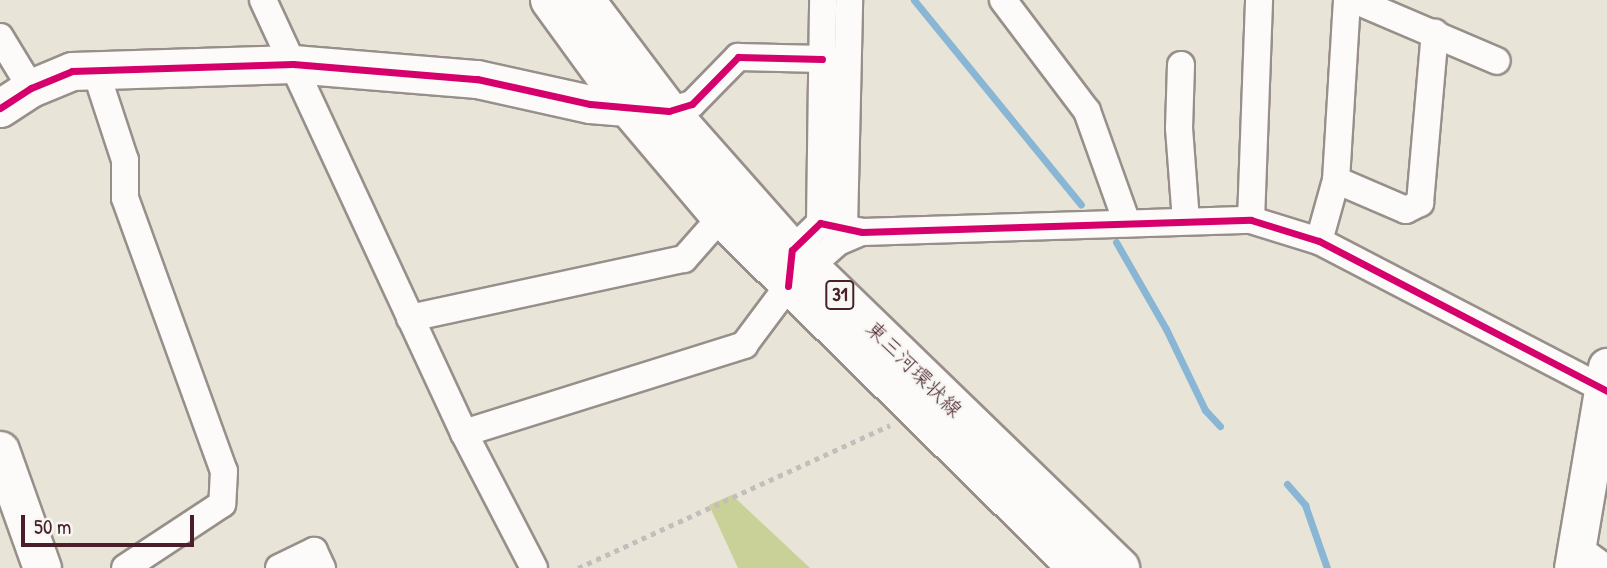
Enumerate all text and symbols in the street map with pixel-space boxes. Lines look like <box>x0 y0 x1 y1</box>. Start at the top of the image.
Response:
road number: 31 <box>824 280 856 310</box>
street label: 東三河環状線 <box>861 316 967 422</box>
scale bar <box>24 502 198 546</box>
text: 50 m <box>34 512 71 541</box>

